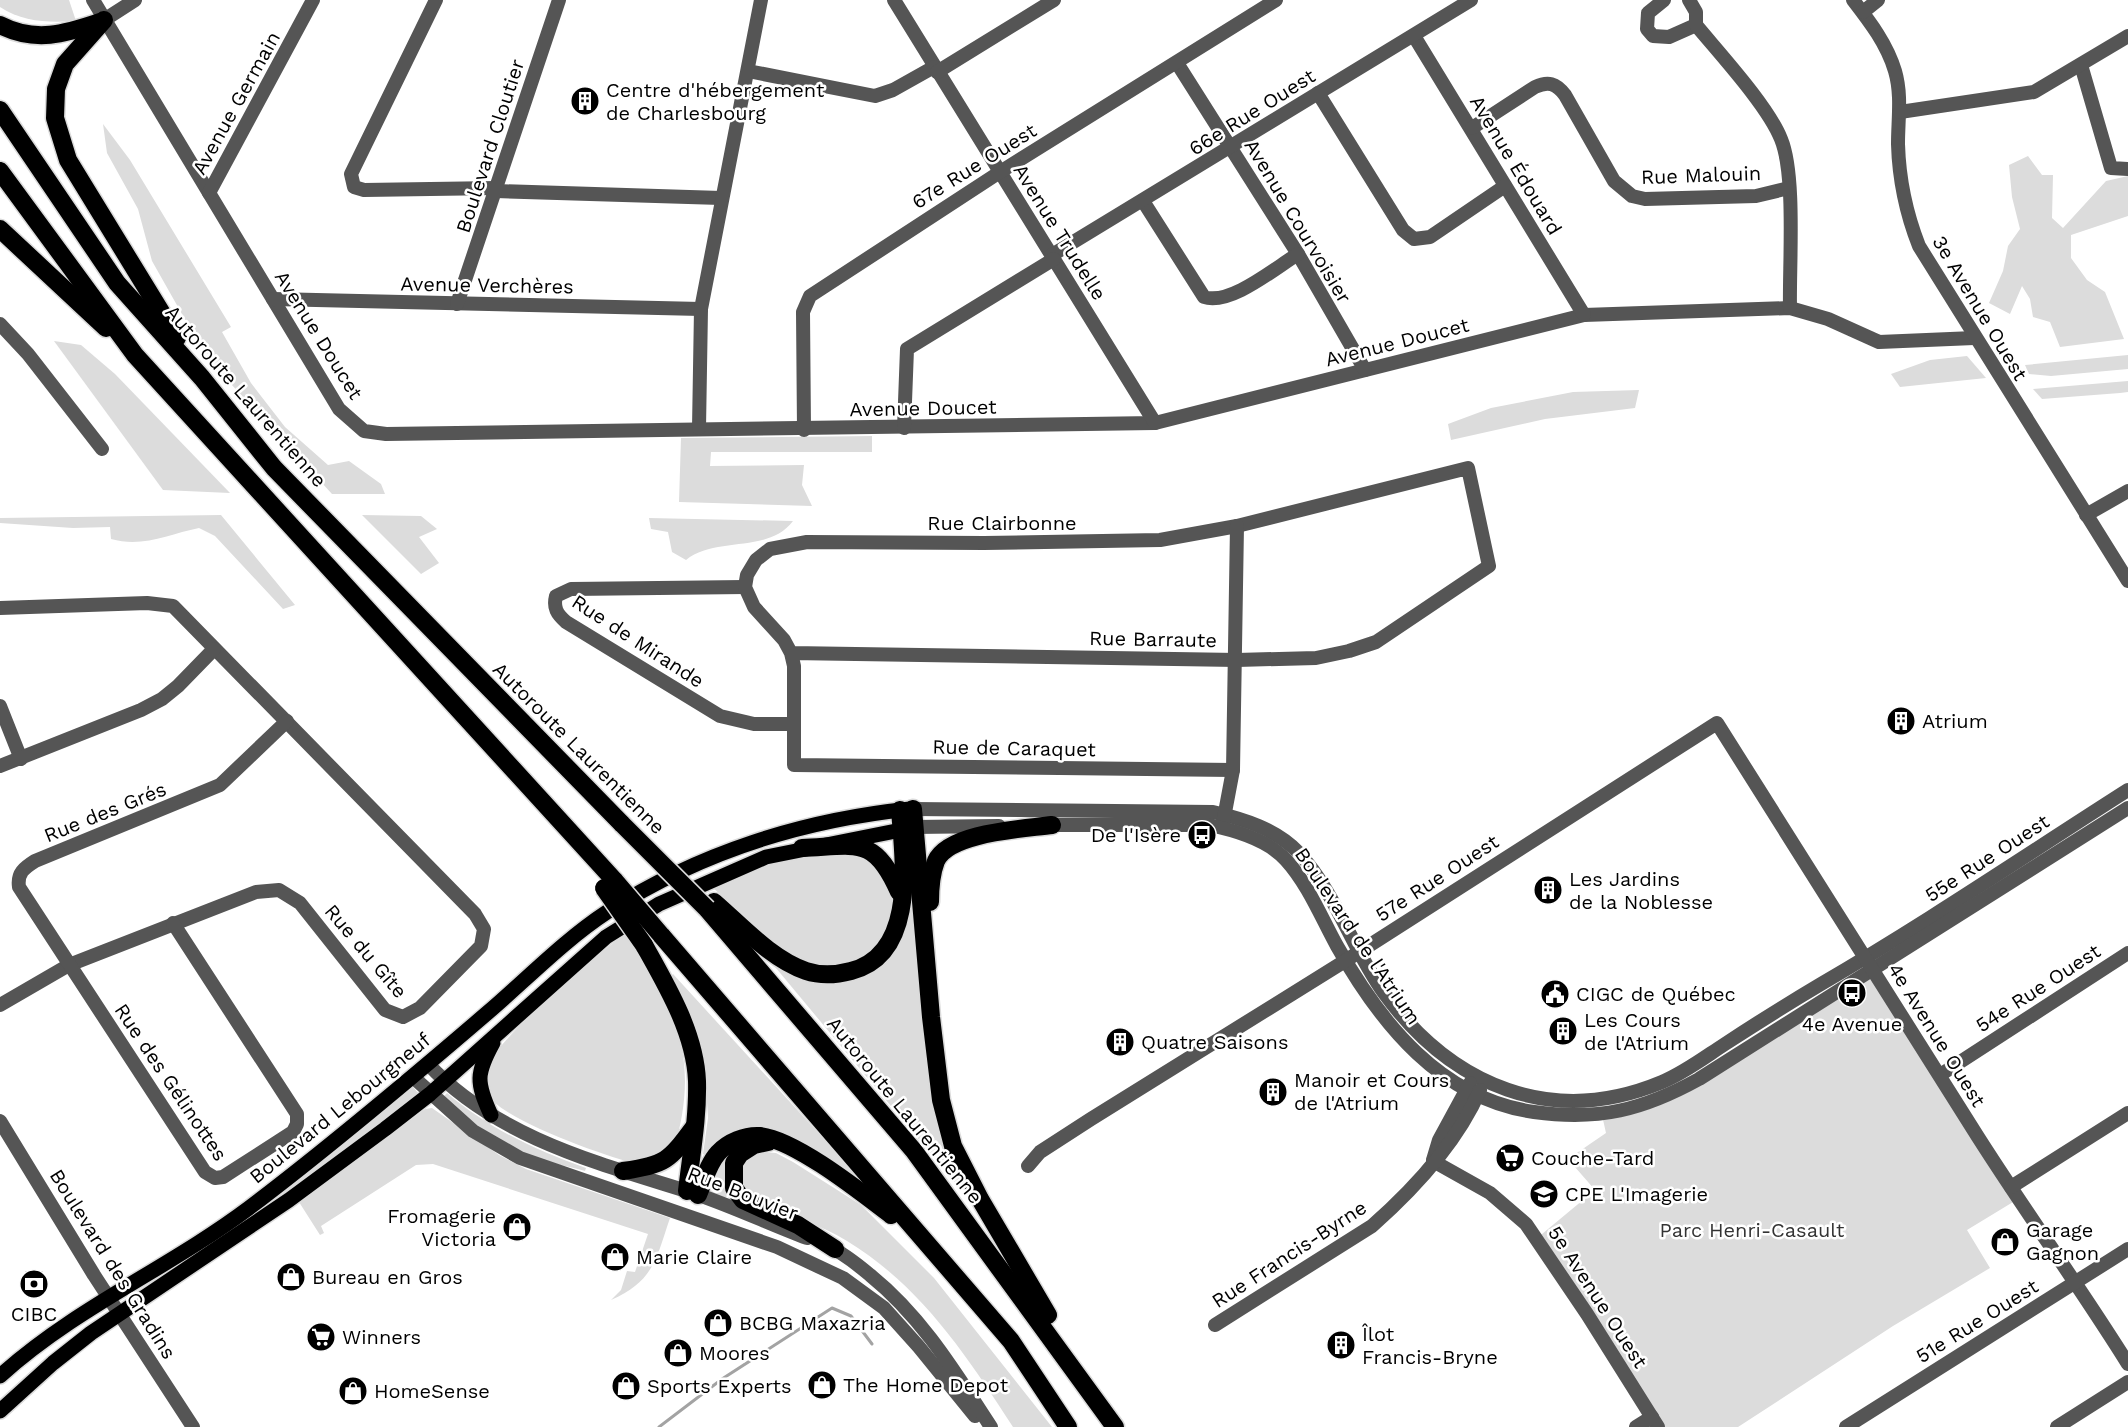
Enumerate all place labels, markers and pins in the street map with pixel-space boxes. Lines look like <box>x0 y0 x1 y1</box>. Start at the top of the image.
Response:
place label: Centre d'hébergement de Charlesbourg <box>606 78 825 125</box>
building icon: Centre d'hébergement de Charlesbourg <box>569 85 601 117</box>
building icon: Atrium <box>1885 705 1917 737</box>
place label: Atrium <box>1922 709 1988 733</box>
bus stop icon: De l'Isère <box>1186 819 1218 851</box>
place label: De l'Isère <box>1091 823 1181 847</box>
place label: Les Jardins de la Noblesse <box>1569 867 1713 914</box>
building icon: Les Jardins de la Noblesse <box>1532 874 1564 906</box>
bus stop icon: 4e Avenue <box>1836 977 1868 1009</box>
public building icon: CIGC de Québec <box>1539 978 1571 1010</box>
place label: CIGC de Québec <box>1576 982 1736 1006</box>
place label: Les Cours de l'Atrium <box>1584 1008 1689 1055</box>
place label: 4e Avenue <box>1802 1012 1902 1036</box>
building icon: Les Cours de l'Atrium <box>1547 1015 1579 1047</box>
building icon: Quatre Saisons <box>1104 1026 1136 1058</box>
place label: Quatre Saisons <box>1141 1030 1289 1054</box>
place label: Manoir et Cours de l'Atrium <box>1294 1068 1449 1115</box>
building icon: Manoir et Cours de l'Atrium <box>1257 1076 1289 1108</box>
supermarket icon: Couche-Tard <box>1494 1142 1526 1174</box>
place label: Couche-Tard <box>1531 1146 1654 1170</box>
school or university icon: CPE L'Imagerie <box>1528 1178 1560 1210</box>
place label: CPE L'Imagerie <box>1565 1182 1708 1206</box>
place label: Fromagerie Victoria <box>387 1204 496 1251</box>
shop icon: Fromagerie Victoria <box>501 1211 533 1243</box>
place label: Garage Gagnon <box>2026 1218 2099 1265</box>
shop icon: Garage Gagnon <box>1989 1226 2021 1258</box>
shop icon: Marie Claire <box>599 1241 631 1273</box>
place label: Marie Claire <box>636 1245 752 1269</box>
shop icon: Bureau en Gros <box>275 1261 307 1293</box>
place label: Bureau en Gros <box>312 1265 463 1289</box>
bank icon: CIBC <box>18 1268 50 1300</box>
place label: CIBC <box>11 1302 57 1326</box>
shop icon: BCBG Maxazria <box>702 1307 734 1339</box>
place label: BCBG Maxazria <box>739 1311 886 1335</box>
supermarket icon: Winners <box>305 1321 337 1353</box>
place label: Îlot Francis-Bryne <box>1361 1322 1498 1369</box>
place label: Winners <box>342 1325 421 1349</box>
building icon: Îlot Francis-Bryne <box>1325 1329 1357 1361</box>
shop icon: Moores <box>662 1337 694 1369</box>
place label: Moores <box>699 1341 770 1365</box>
shop icon: The Home Depot <box>806 1369 838 1401</box>
shop icon: Sports Experts <box>610 1370 642 1402</box>
place label: The Home Depot <box>843 1373 1009 1397</box>
place label: Sports Experts <box>647 1374 792 1398</box>
shop icon: HomeSense <box>337 1375 369 1407</box>
place label: HomeSense <box>374 1379 490 1403</box>

